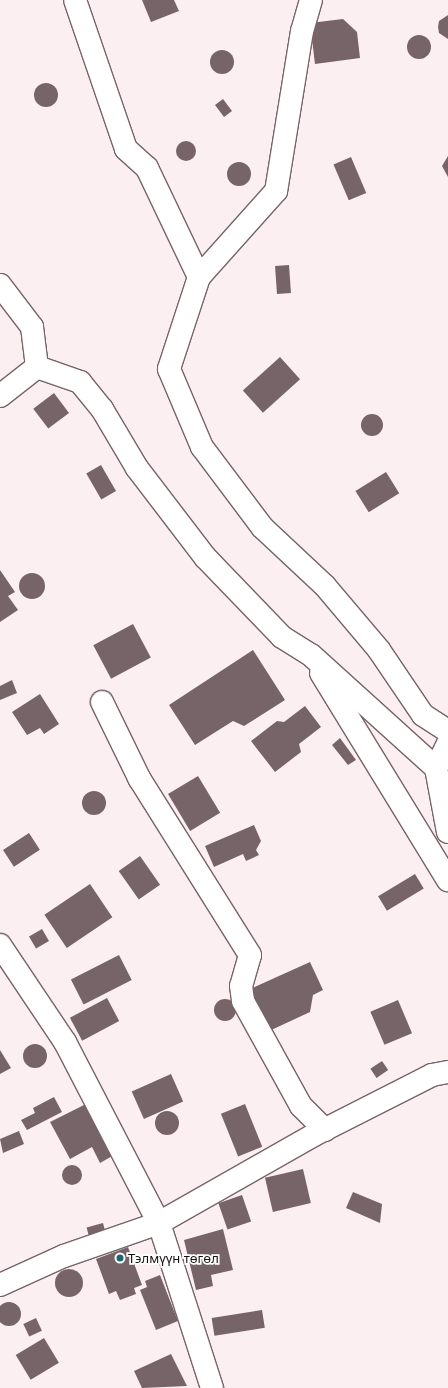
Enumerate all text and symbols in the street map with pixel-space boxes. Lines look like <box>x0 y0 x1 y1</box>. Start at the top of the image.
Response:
place label: Тэлмүүн төгөл <box>128 1250 219 1266</box>
marker: Тэлмүүн төгөл <box>115 1253 125 1263</box>

